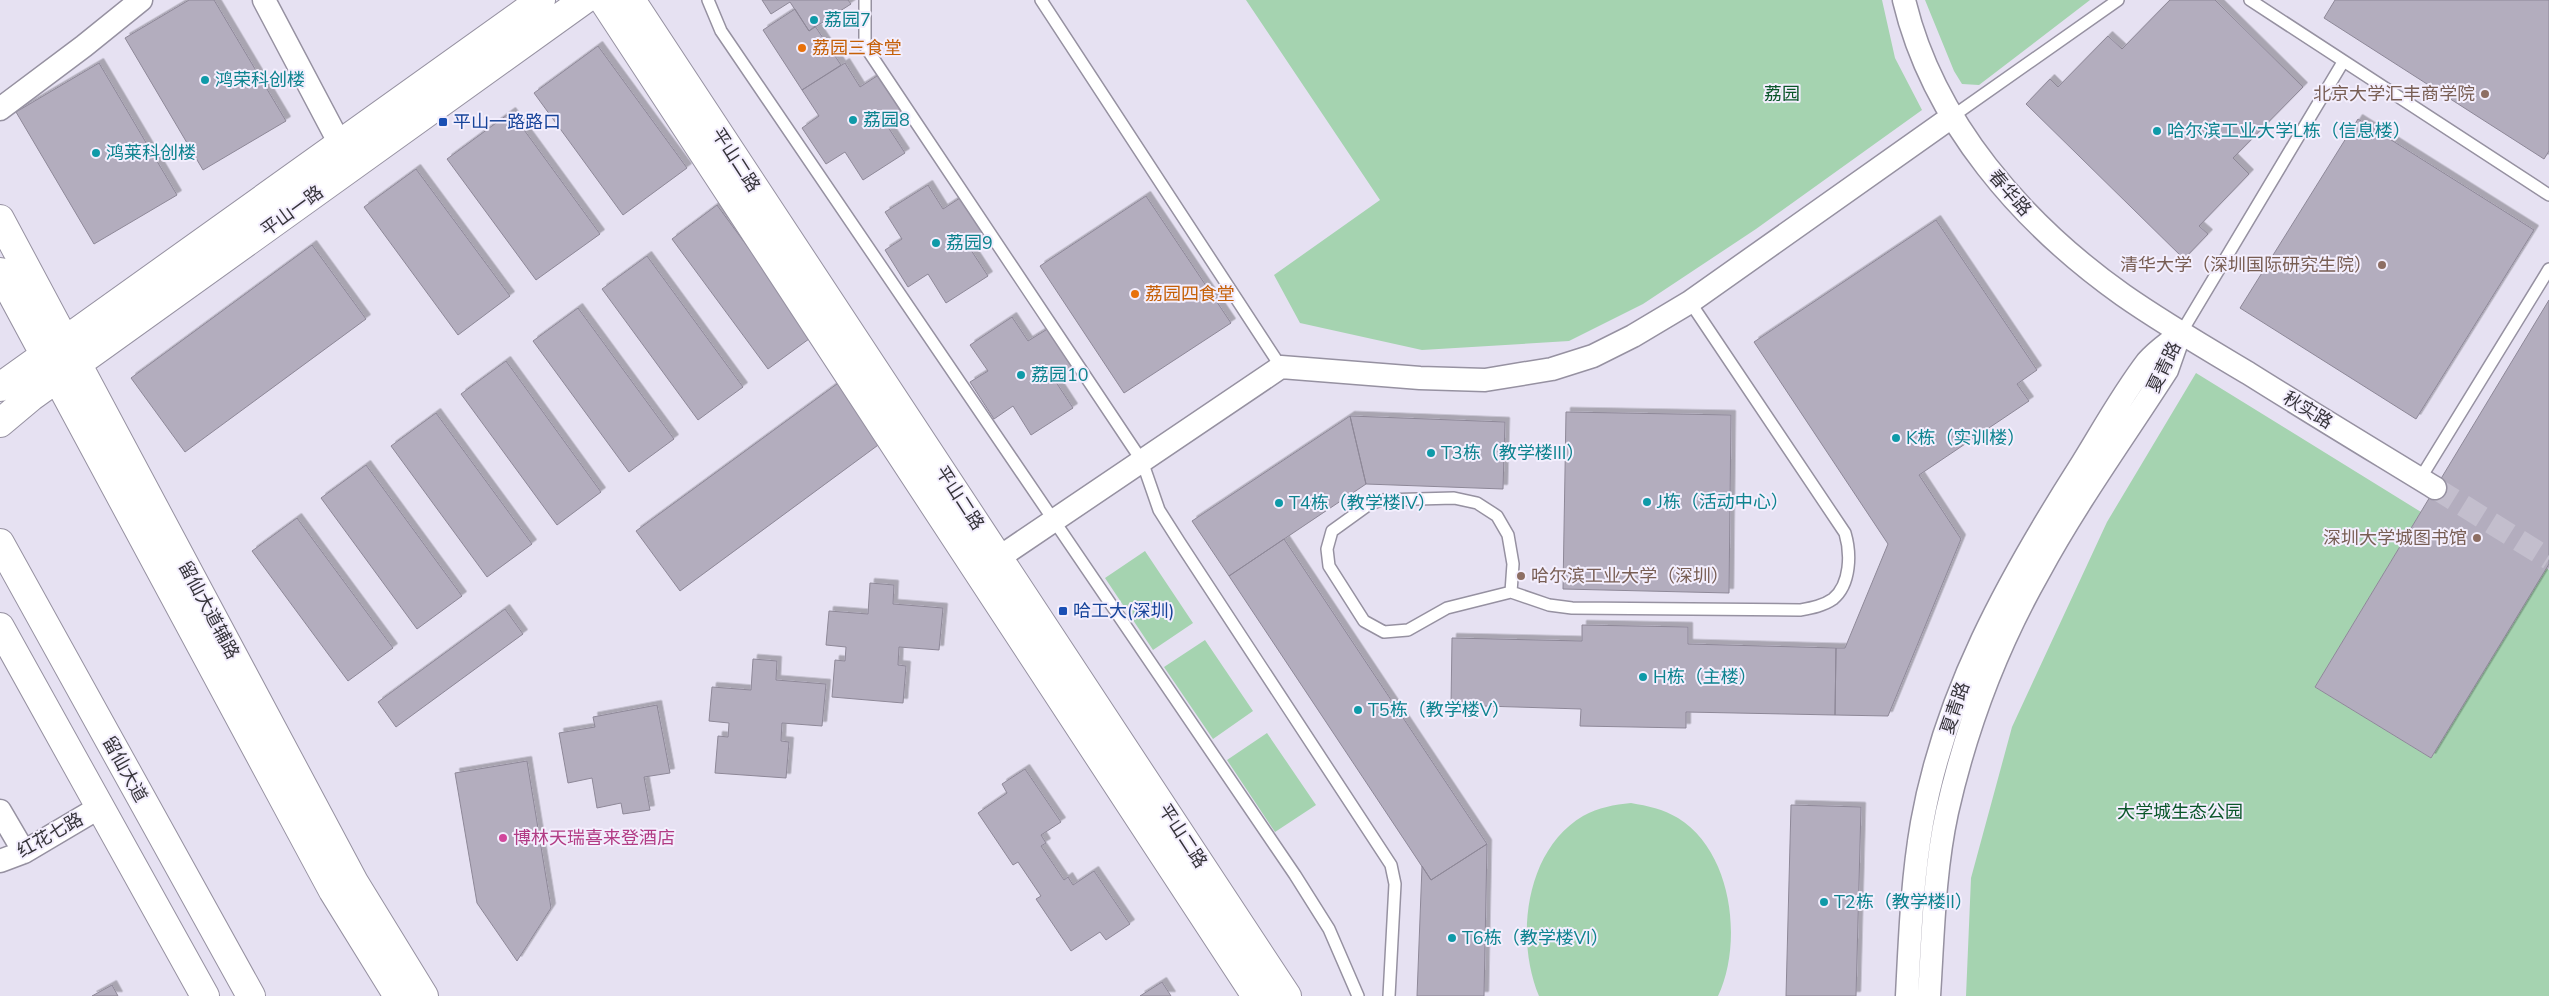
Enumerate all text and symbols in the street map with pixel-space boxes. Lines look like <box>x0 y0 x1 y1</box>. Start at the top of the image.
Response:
place label: 荔园7 <box>824 8 871 32</box>
marker: 荔园7 <box>808 14 820 26</box>
place label: 荔园三食堂 <box>812 36 902 60</box>
marker: 荔园三食堂 <box>796 42 808 54</box>
place label: 鸿荣科创楼 <box>215 68 305 92</box>
marker: 鸿荣科创楼 <box>199 74 211 86</box>
park label: 荔园 <box>1764 82 1800 106</box>
place label: 北京大学汇丰商学院 <box>2313 82 2475 106</box>
marker: 北京大学汇丰商学院 <box>2479 88 2491 100</box>
place label: 荔园8 <box>863 108 910 132</box>
place label: 平山一路路口 <box>453 110 561 134</box>
marker: 荔园8 <box>847 114 859 126</box>
marker: 平山一路路口 <box>437 116 449 128</box>
place label: 哈尔滨工业大学L栋（信息楼） <box>2167 119 2411 143</box>
street label: 平山二路 <box>706 123 766 197</box>
marker: 哈尔滨工业大学L栋（信息楼） <box>2151 125 2163 137</box>
place label: 鸿莱科创楼 <box>106 141 196 165</box>
marker: 鸿莱科创楼 <box>90 147 102 159</box>
street label: 春华路 <box>1983 165 2037 221</box>
street label: 平山一路 <box>256 180 328 242</box>
place label: 荔园9 <box>946 231 993 255</box>
marker: 荔园9 <box>930 237 942 249</box>
place label: 清华大学（深圳国际研究生院） <box>2120 253 2372 277</box>
marker: 清华大学（深圳国际研究生院） <box>2376 259 2388 271</box>
place label: 荔园四食堂 <box>1145 282 1235 306</box>
marker: 荔园四食堂 <box>1129 288 1141 300</box>
street label: 夏青路 <box>2141 337 2187 397</box>
place label: 荔园10 <box>1031 363 1089 387</box>
marker: 荔园10 <box>1015 369 1027 381</box>
street label: 秋实路 <box>2279 386 2337 434</box>
place label: K栋（实训楼） <box>1906 426 2025 450</box>
marker: K栋（实训楼） <box>1890 432 1902 444</box>
place label: T3栋（教学楼III） <box>1441 441 1584 465</box>
marker: T3栋（教学楼III） <box>1425 447 1437 459</box>
street label: 平山二路 <box>930 461 990 535</box>
place label: J栋（活动中心） <box>1656 490 1789 514</box>
place label: T4栋（教学楼IV） <box>1289 491 1436 515</box>
marker: J栋（活动中心） <box>1641 496 1653 508</box>
marker: T4栋（教学楼IV） <box>1273 497 1285 509</box>
place label: 深圳大学城图书馆 <box>2323 526 2467 550</box>
marker: 深圳大学城图书馆 <box>2471 532 2483 544</box>
street label: 留仙大道辅路 <box>173 557 245 663</box>
place label: 哈尔滨工业大学（深圳） <box>1531 564 1729 588</box>
marker: 哈尔滨工业大学（深圳） <box>1515 570 1527 582</box>
place label: 哈工大(深圳) <box>1073 599 1174 623</box>
marker: 哈工大(深圳) <box>1057 605 1069 617</box>
place label: H栋（主楼） <box>1653 665 1757 689</box>
marker: H栋（主楼） <box>1637 671 1649 683</box>
street label: 夏青路 <box>1935 679 1975 737</box>
place label: T5栋（教学楼V） <box>1368 698 1510 722</box>
marker: T5栋（教学楼V） <box>1352 704 1364 716</box>
street label: 留仙大道 <box>97 732 153 806</box>
street label: 平山二路 <box>1153 799 1213 873</box>
park label: 大学城生态公园 <box>2117 800 2243 824</box>
street label: 红花七路 <box>13 807 87 863</box>
place label: 博林天瑞喜来登酒店 <box>513 826 675 850</box>
marker: 博林天瑞喜来登酒店 <box>497 832 509 844</box>
place label: T2栋（教学楼II） <box>1834 890 1973 914</box>
marker: T2栋（教学楼II） <box>1818 896 1830 908</box>
place label: T6栋（教学楼VI） <box>1462 926 1609 950</box>
marker: T6栋（教学楼VI） <box>1446 932 1458 944</box>

